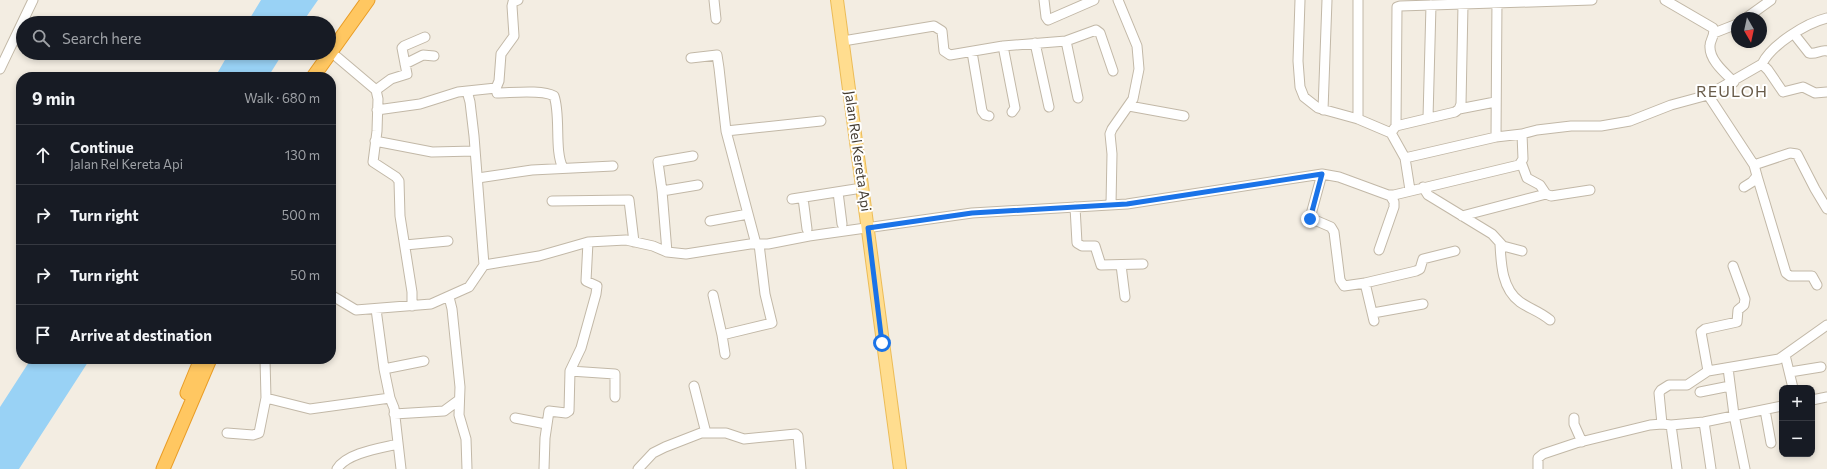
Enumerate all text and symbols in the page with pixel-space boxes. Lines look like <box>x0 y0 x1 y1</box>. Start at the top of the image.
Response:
north arrow <box>1731 12 1767 48</box>
search box <box>16 16 336 60</box>
icon: search <box>30 27 52 49</box>
text: Search here <box>62 29 141 47</box>
district label: REULOH <box>1696 81 1768 100</box>
text: 9 min <box>32 88 75 109</box>
street label: Jalan Rel Kereta Api <box>842 89 875 212</box>
text: Walk · 680 m <box>244 90 320 106</box>
text: Continue <box>70 138 134 156</box>
icon: ahead <box>32 144 54 166</box>
text: 130 m <box>285 147 320 163</box>
text: Jalan Rel Kereta Api <box>70 156 183 172</box>
icon: right <box>32 204 54 226</box>
text: Turn right <box>70 206 139 224</box>
text: 500 m <box>282 207 320 223</box>
route end <box>1301 210 1319 228</box>
icon: right <box>32 264 54 286</box>
text: Turn right <box>70 266 139 284</box>
text: 50 m <box>290 267 320 283</box>
icon: arrive <box>32 324 54 346</box>
text: Arrive at destination <box>70 326 212 344</box>
route start <box>873 334 891 352</box>
map controls <box>1779 385 1815 457</box>
button: + <box>1779 385 1815 421</box>
button: − <box>1779 421 1815 457</box>

